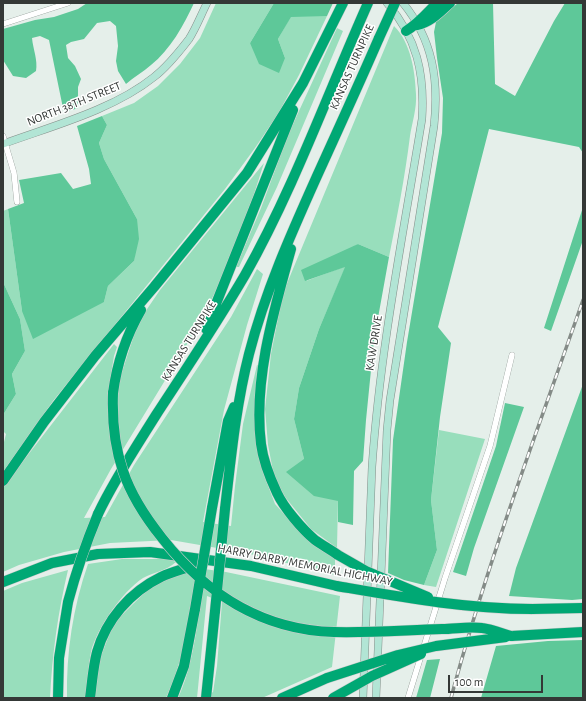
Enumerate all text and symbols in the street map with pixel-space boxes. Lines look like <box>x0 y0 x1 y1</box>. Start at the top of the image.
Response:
street label: KANSAS TURNPIKE <box>327 22 377 112</box>
street label: NORTH 38TH STREET <box>25 79 123 129</box>
street label: KANSAS TURNPIKE <box>159 298 219 384</box>
street label: KAW DRIVE <box>363 314 385 372</box>
street label: HARRY DARBY MEMORIAL HIGHWAY <box>216 541 394 589</box>
scale bar <box>450 667 545 693</box>
text: 100 m <box>455 676 483 688</box>

